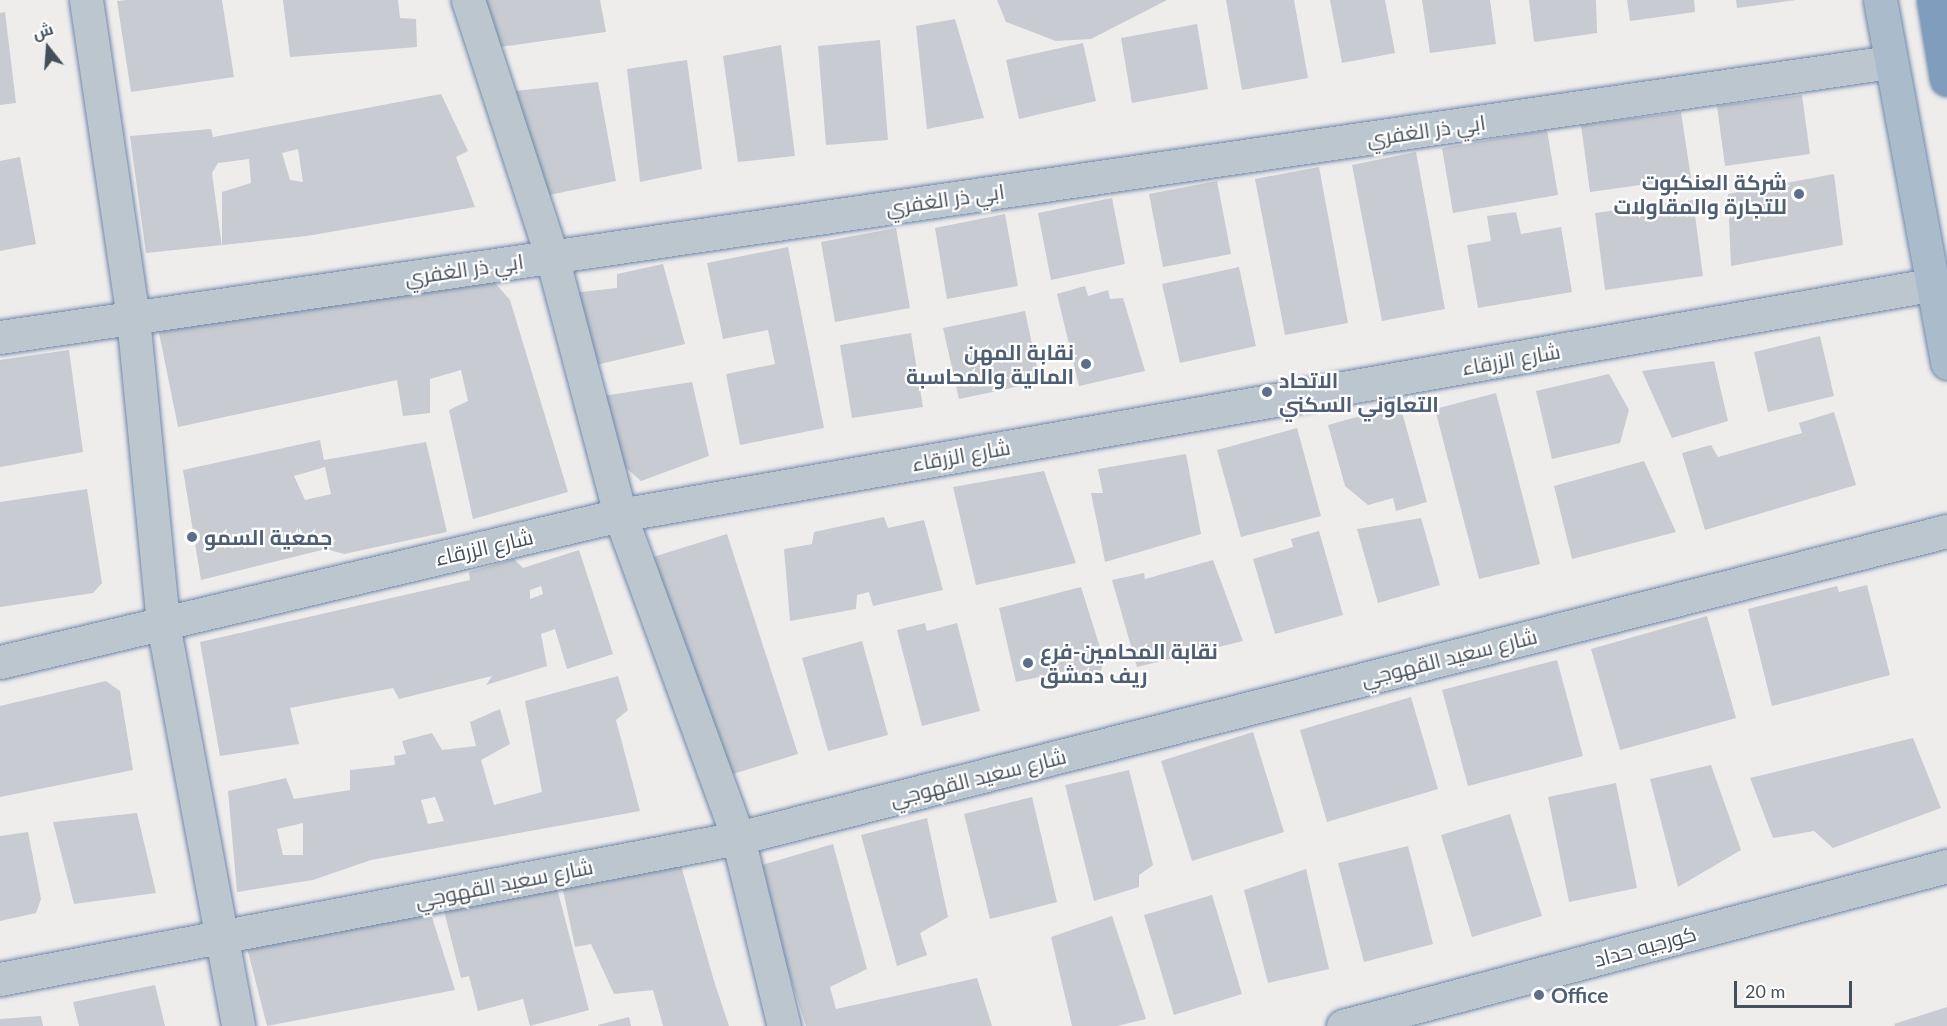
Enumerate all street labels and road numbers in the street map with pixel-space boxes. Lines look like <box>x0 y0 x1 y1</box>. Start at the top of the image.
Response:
street label: ابي ذر الغفري <box>1365 109 1487 151</box>
street label: ابي ذر الغفري <box>884 178 1006 220</box>
street label: ابي ذر الغفري <box>403 248 525 290</box>
street label: شارع الزرقاء <box>1460 338 1562 380</box>
street label: شارع الزرقاء <box>910 434 1012 476</box>
street label: شارع الزرقاء <box>433 524 535 570</box>
street label: شارع سعيد القهوجي <box>1358 623 1540 691</box>
street label: شارع سعيد القهوجي <box>887 743 1069 811</box>
street label: شارع سعيد القهوجي <box>413 853 595 913</box>
street label: كورجيه حداد <box>1591 920 1699 972</box>

